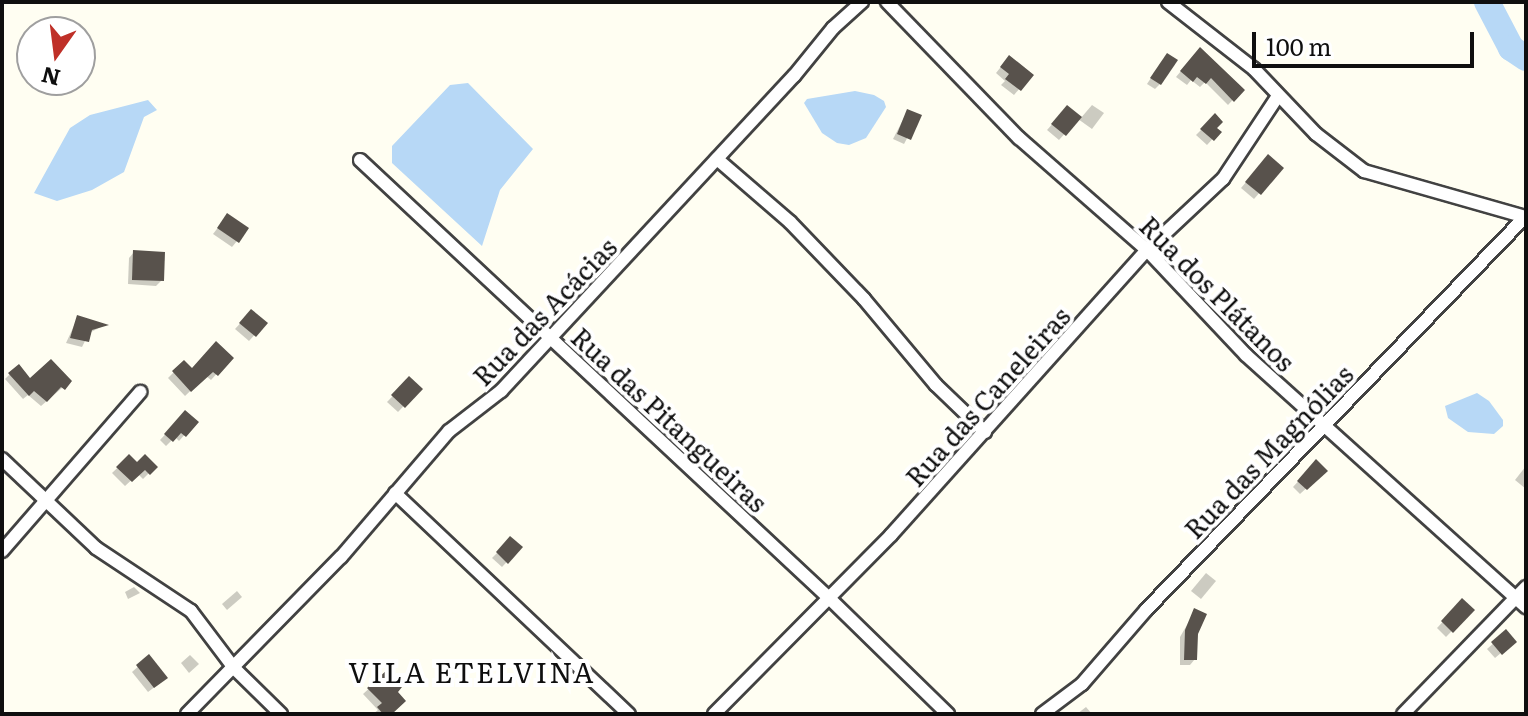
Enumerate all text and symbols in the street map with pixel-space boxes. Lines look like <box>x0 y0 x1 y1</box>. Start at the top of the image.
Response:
north arrow <box>16 16 96 96</box>
scale bar <box>1256 16 1478 66</box>
text: 100 m <box>1266 28 1332 63</box>
text: N <box>38 60 64 96</box>
street label: Rua dos Plátanos <box>1134 209 1302 377</box>
street label: Rua das Acácias <box>466 231 622 391</box>
street label: Rua das Caneleiras <box>898 300 1076 492</box>
street label: Rua das Pitangueiras <box>566 320 774 518</box>
street label: Rua das Magnólias <box>1177 358 1359 544</box>
district label: VILA ETELVINA <box>348 654 596 688</box>

